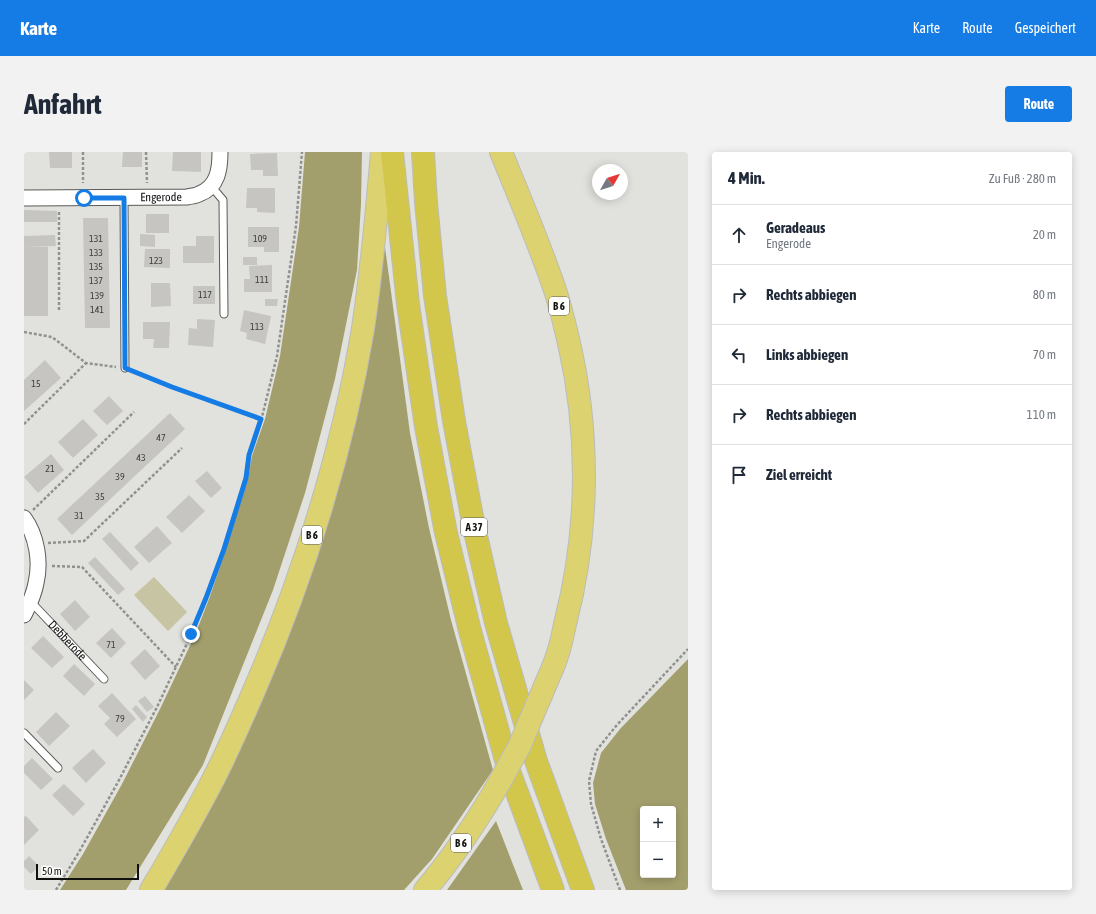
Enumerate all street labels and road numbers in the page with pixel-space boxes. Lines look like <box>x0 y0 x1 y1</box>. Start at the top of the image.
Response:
street label: Engerode <box>140 190 182 204</box>
road number: B 6 <box>549 297 569 315</box>
road number: A 37 <box>461 518 487 536</box>
road number: B 6 <box>302 526 322 544</box>
street label: Debberode <box>45 618 90 663</box>
road number: B 6 <box>451 834 471 852</box>

